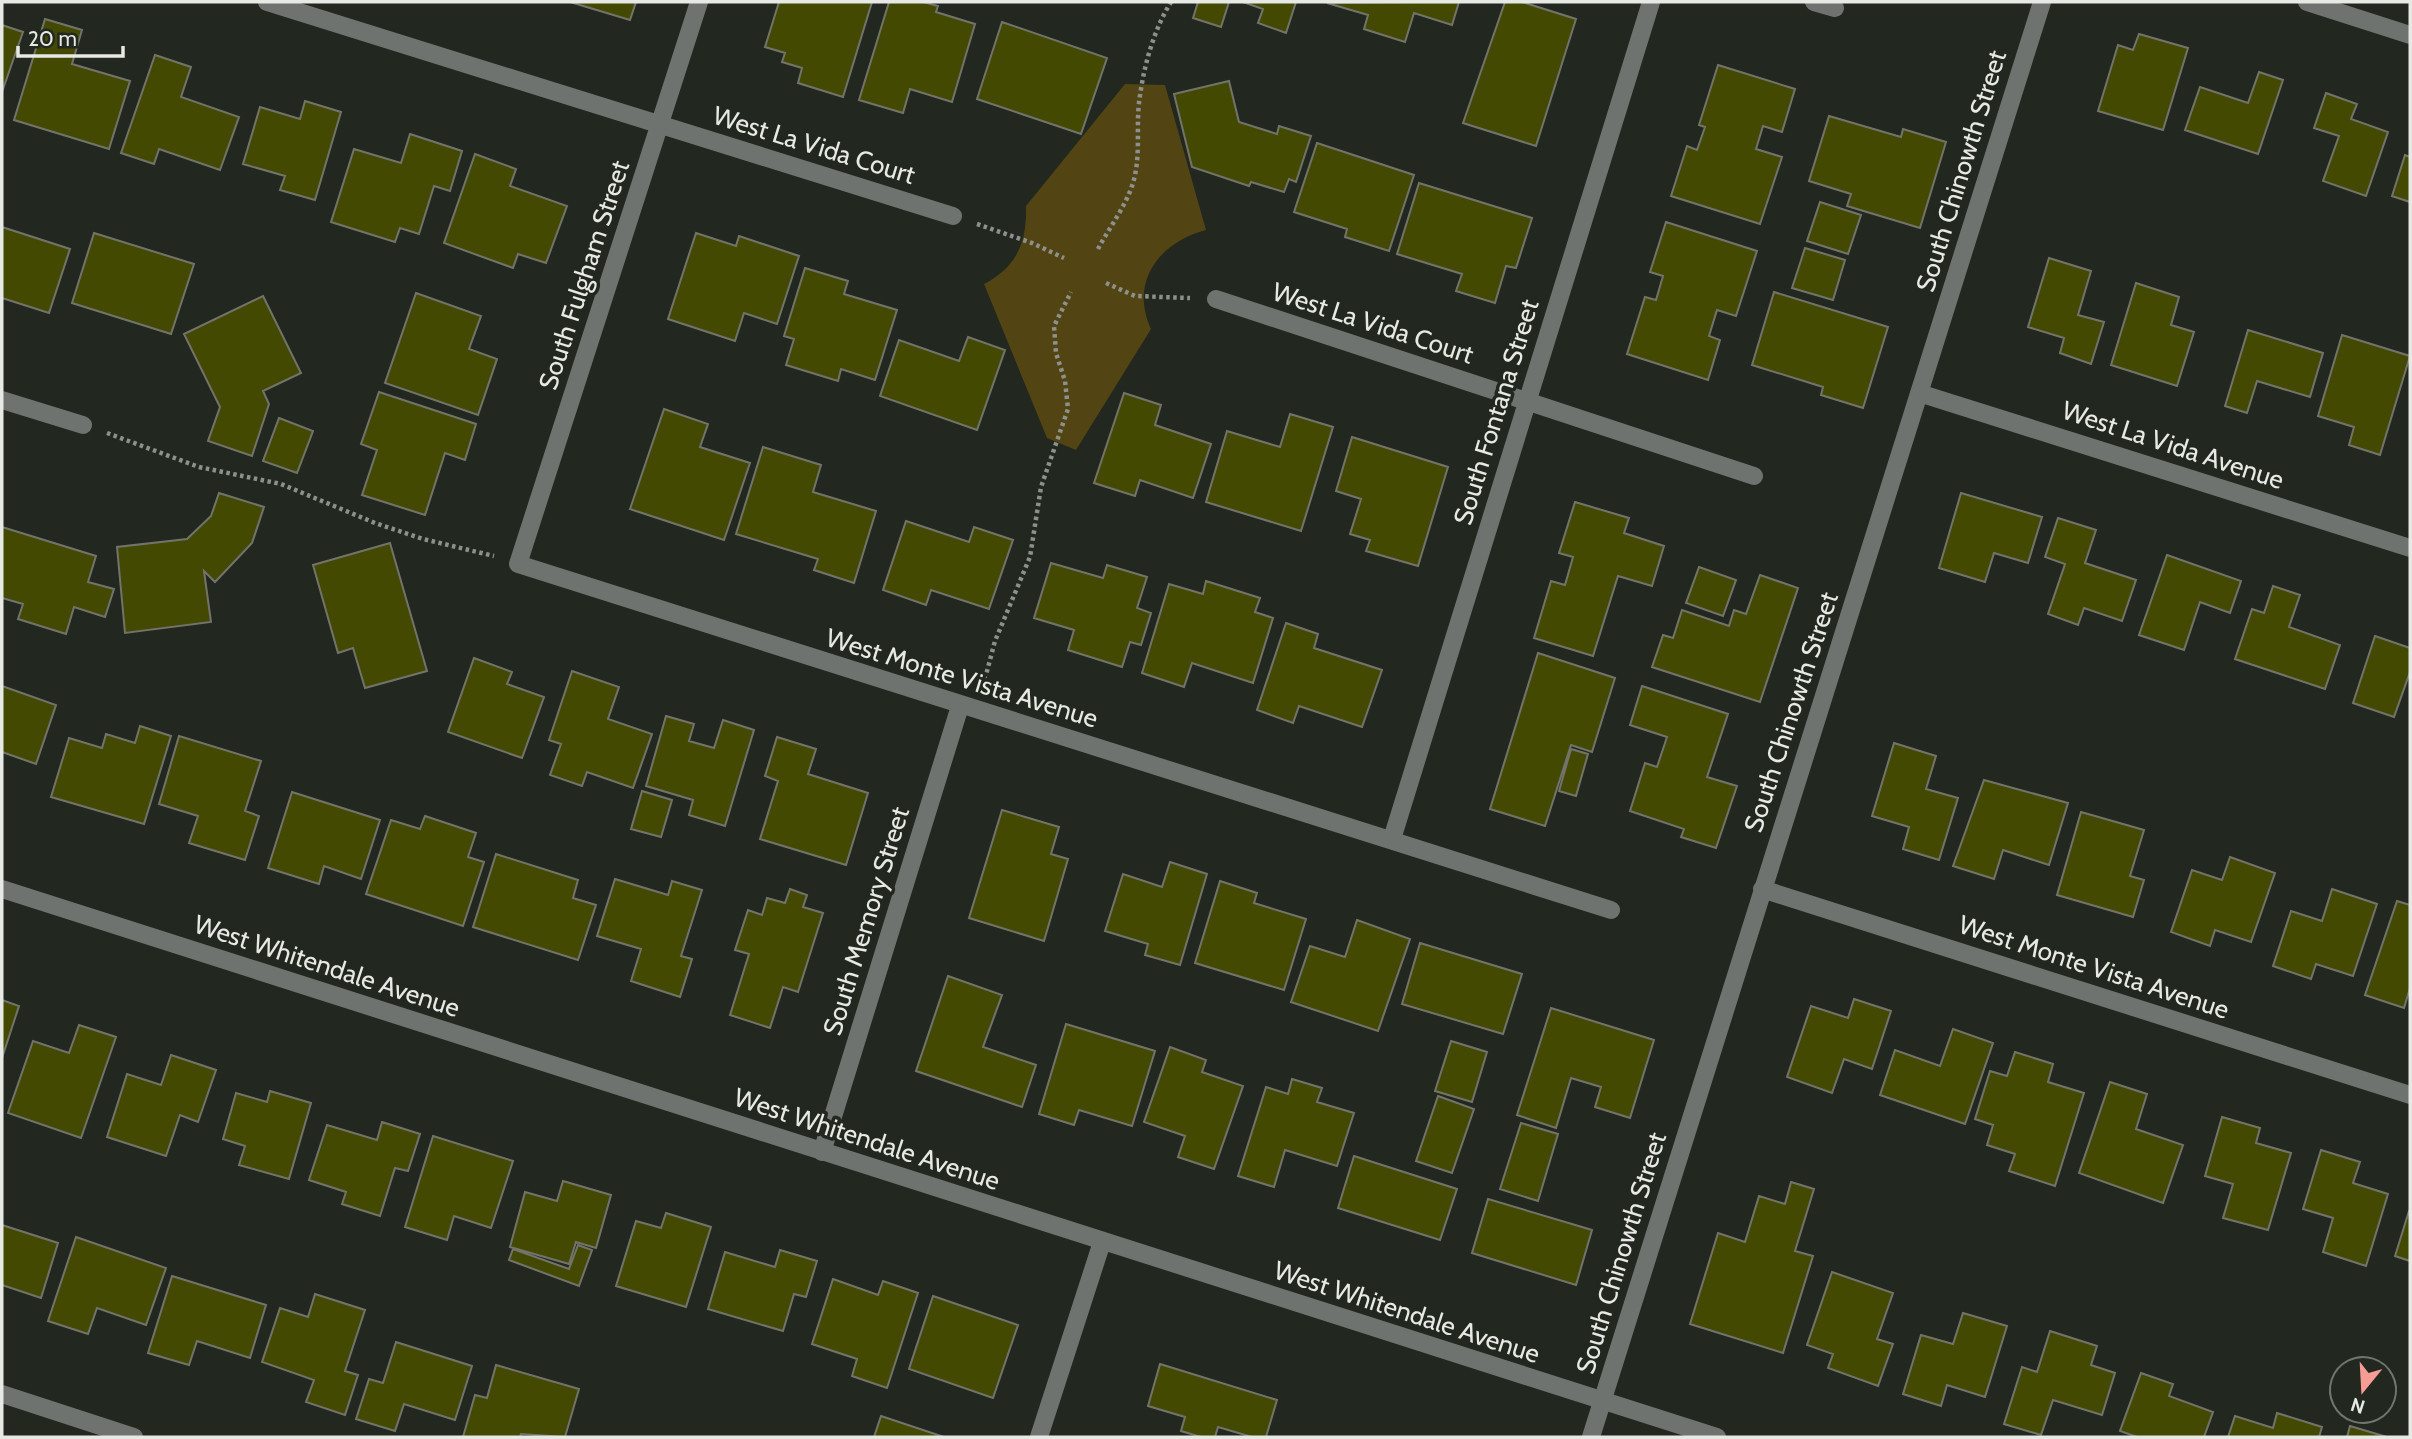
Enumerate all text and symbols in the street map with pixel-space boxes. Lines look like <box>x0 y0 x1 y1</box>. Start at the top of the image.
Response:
scale bar <box>18 14 122 58</box>
text: 20 m <box>28 26 77 51</box>
street label: South Chinowth Street <box>1909 46 2013 295</box>
street label: West La Vida Court <box>709 99 919 191</box>
street label: South Fulgham Street <box>532 156 636 394</box>
street label: West La Vida Court <box>1268 275 1478 371</box>
street label: South Fontana Street <box>1447 295 1546 528</box>
street label: West La Vida Avenue <box>2058 394 2288 496</box>
street label: South Chinowth Street <box>1737 588 1845 836</box>
street label: West Monte Vista Avenue <box>822 621 1102 735</box>
street label: South Memory Street <box>816 803 916 1039</box>
street label: West Whitendale Avenue <box>190 908 464 1024</box>
street label: West Monte Vista Avenue <box>1955 908 2233 1026</box>
street label: West Whitendale Avenue <box>730 1081 1004 1197</box>
street label: South Chinowth Street <box>1569 1128 1673 1377</box>
street label: West Whitendale Avenue <box>1270 1254 1544 1370</box>
north arrow <box>2328 1355 2398 1425</box>
text: N <box>2348 1393 2368 1419</box>

